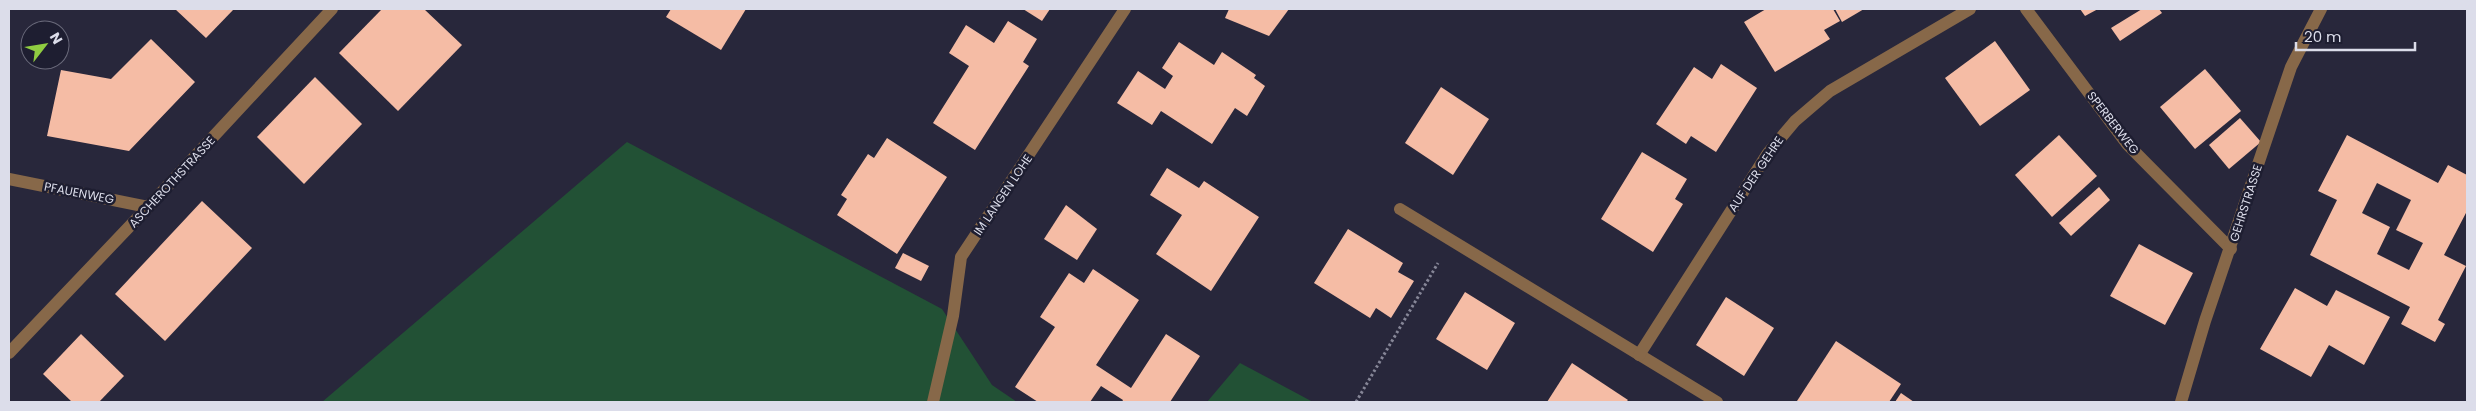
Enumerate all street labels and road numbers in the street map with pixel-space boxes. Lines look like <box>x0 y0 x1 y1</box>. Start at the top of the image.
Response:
street label: SPERBERWEG <box>2083 88 2143 158</box>
street label: ASCHEROTHSTRASSE <box>125 132 219 231</box>
street label: AUF DER GEHRE <box>1724 133 1787 215</box>
street label: IM LANGEN LOHE <box>969 151 1036 239</box>
street label: GEHRSTRASSE <box>2225 162 2266 244</box>
street label: PFAUENWEG <box>43 177 116 208</box>

